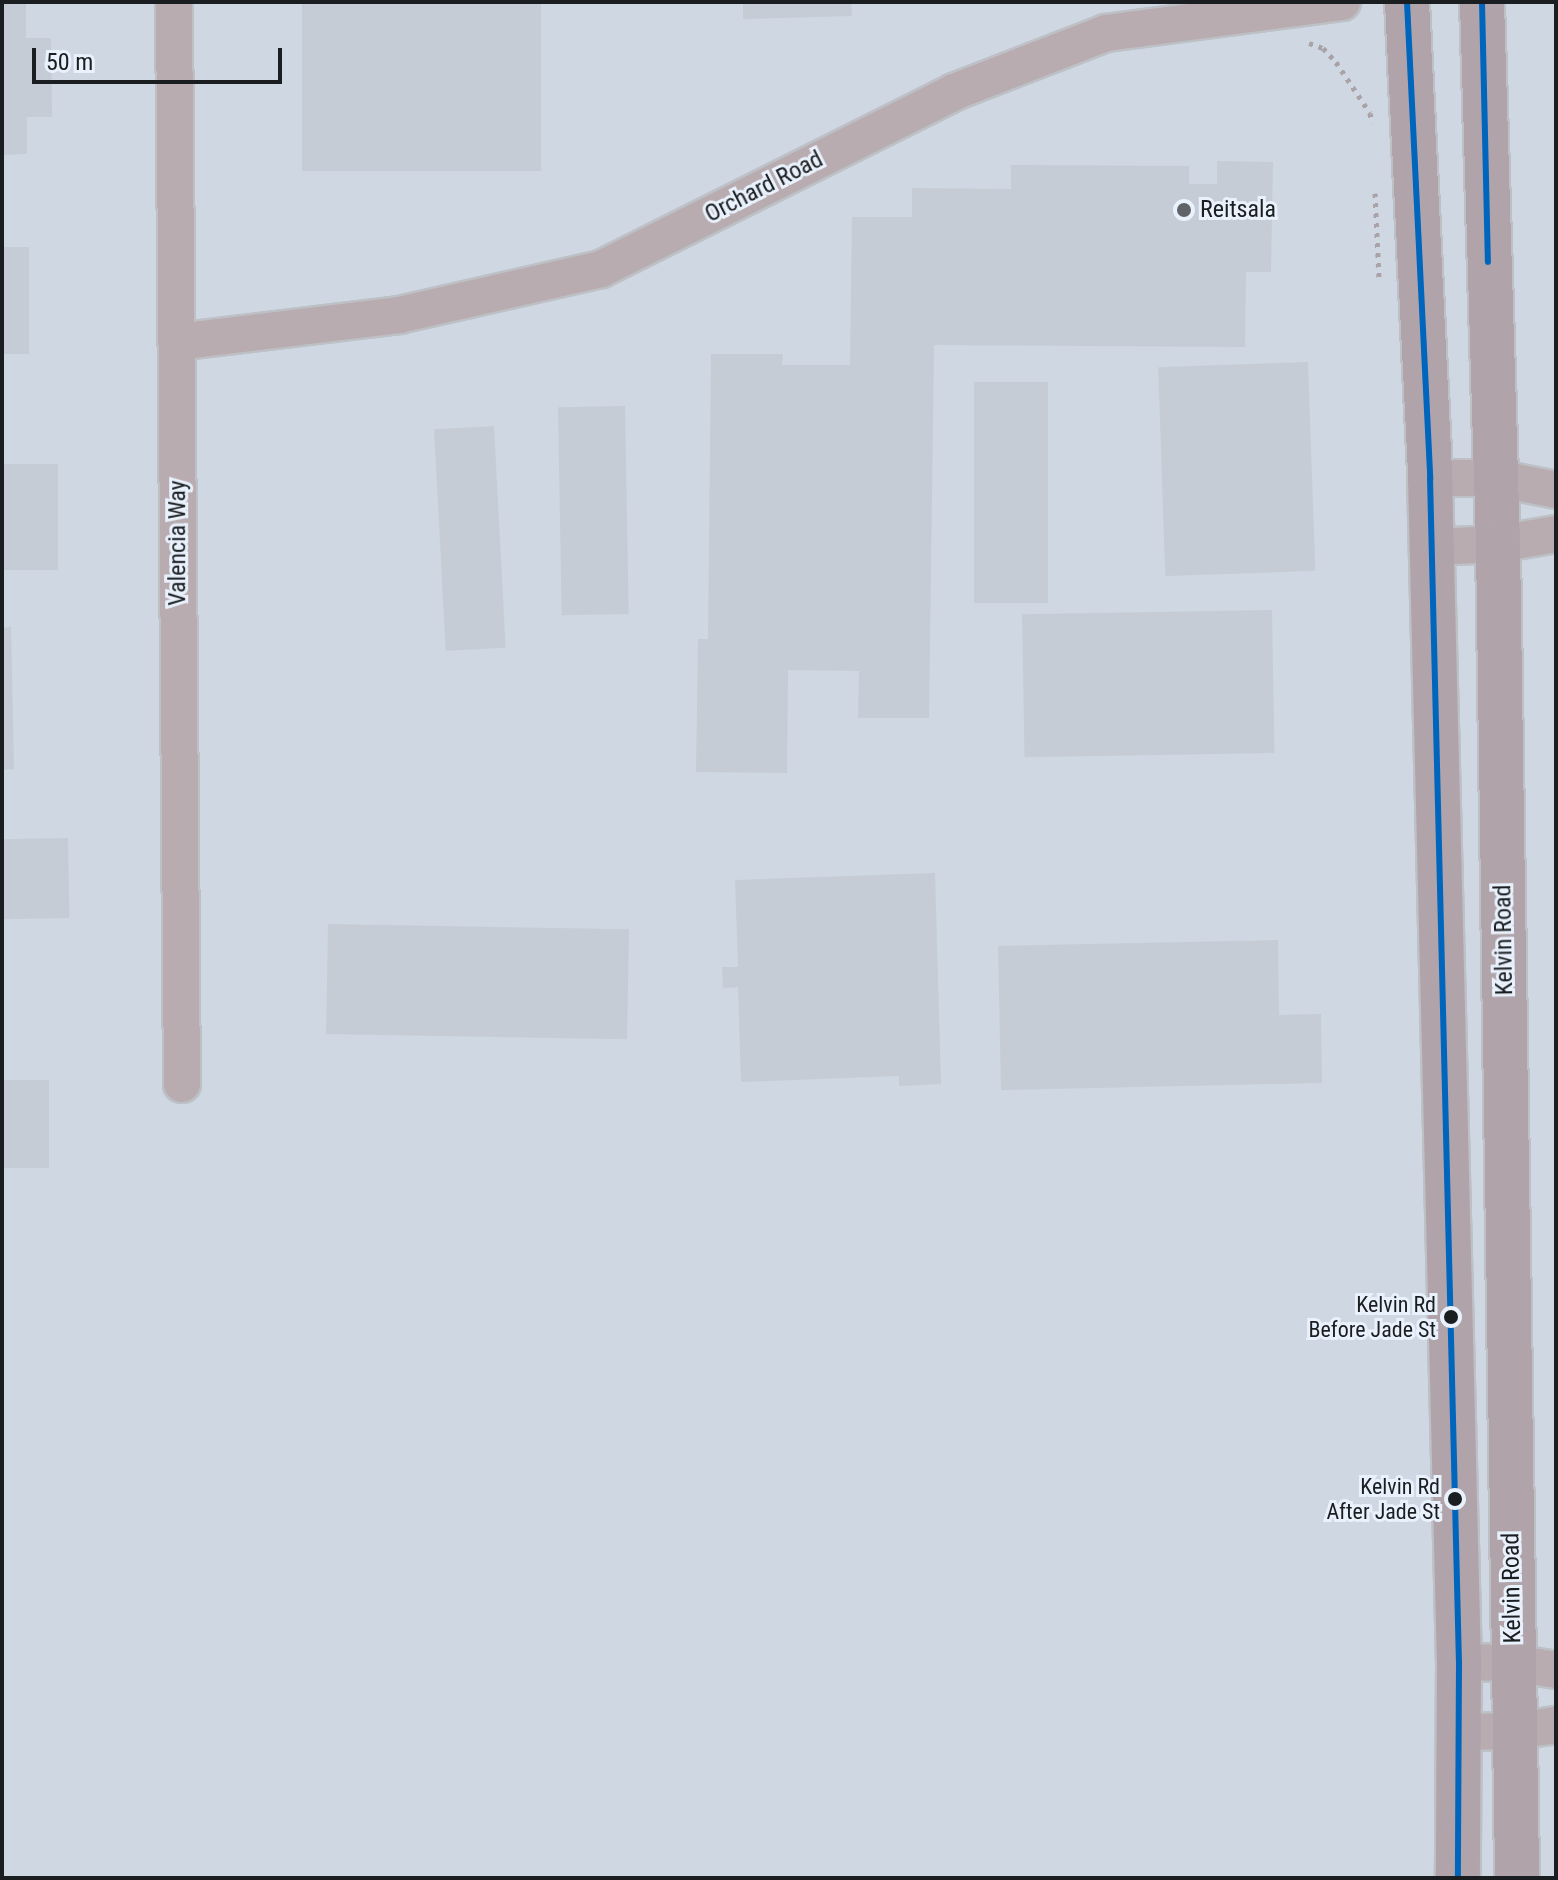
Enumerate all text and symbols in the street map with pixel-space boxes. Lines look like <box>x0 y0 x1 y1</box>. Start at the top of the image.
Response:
scale bar <box>36 32 286 82</box>
text: 50 m <box>46 48 93 76</box>
street label: Orchard Road <box>700 145 828 229</box>
place label: Reitsala <box>1200 196 1276 224</box>
marker: Reitsala <box>1175 201 1193 219</box>
street label: Valencia Way <box>164 480 192 606</box>
street label: Kelvin Road <box>1489 884 1519 996</box>
place label: Kelvin Rd Before Jade St <box>1308 1291 1436 1342</box>
marker: Kelvin Rd Before Jade St <box>1443 1309 1459 1325</box>
place label: Kelvin Rd After Jade St <box>1326 1473 1440 1524</box>
marker: Kelvin Rd After Jade St <box>1447 1491 1463 1507</box>
street label: Kelvin Road <box>1497 1532 1527 1644</box>

